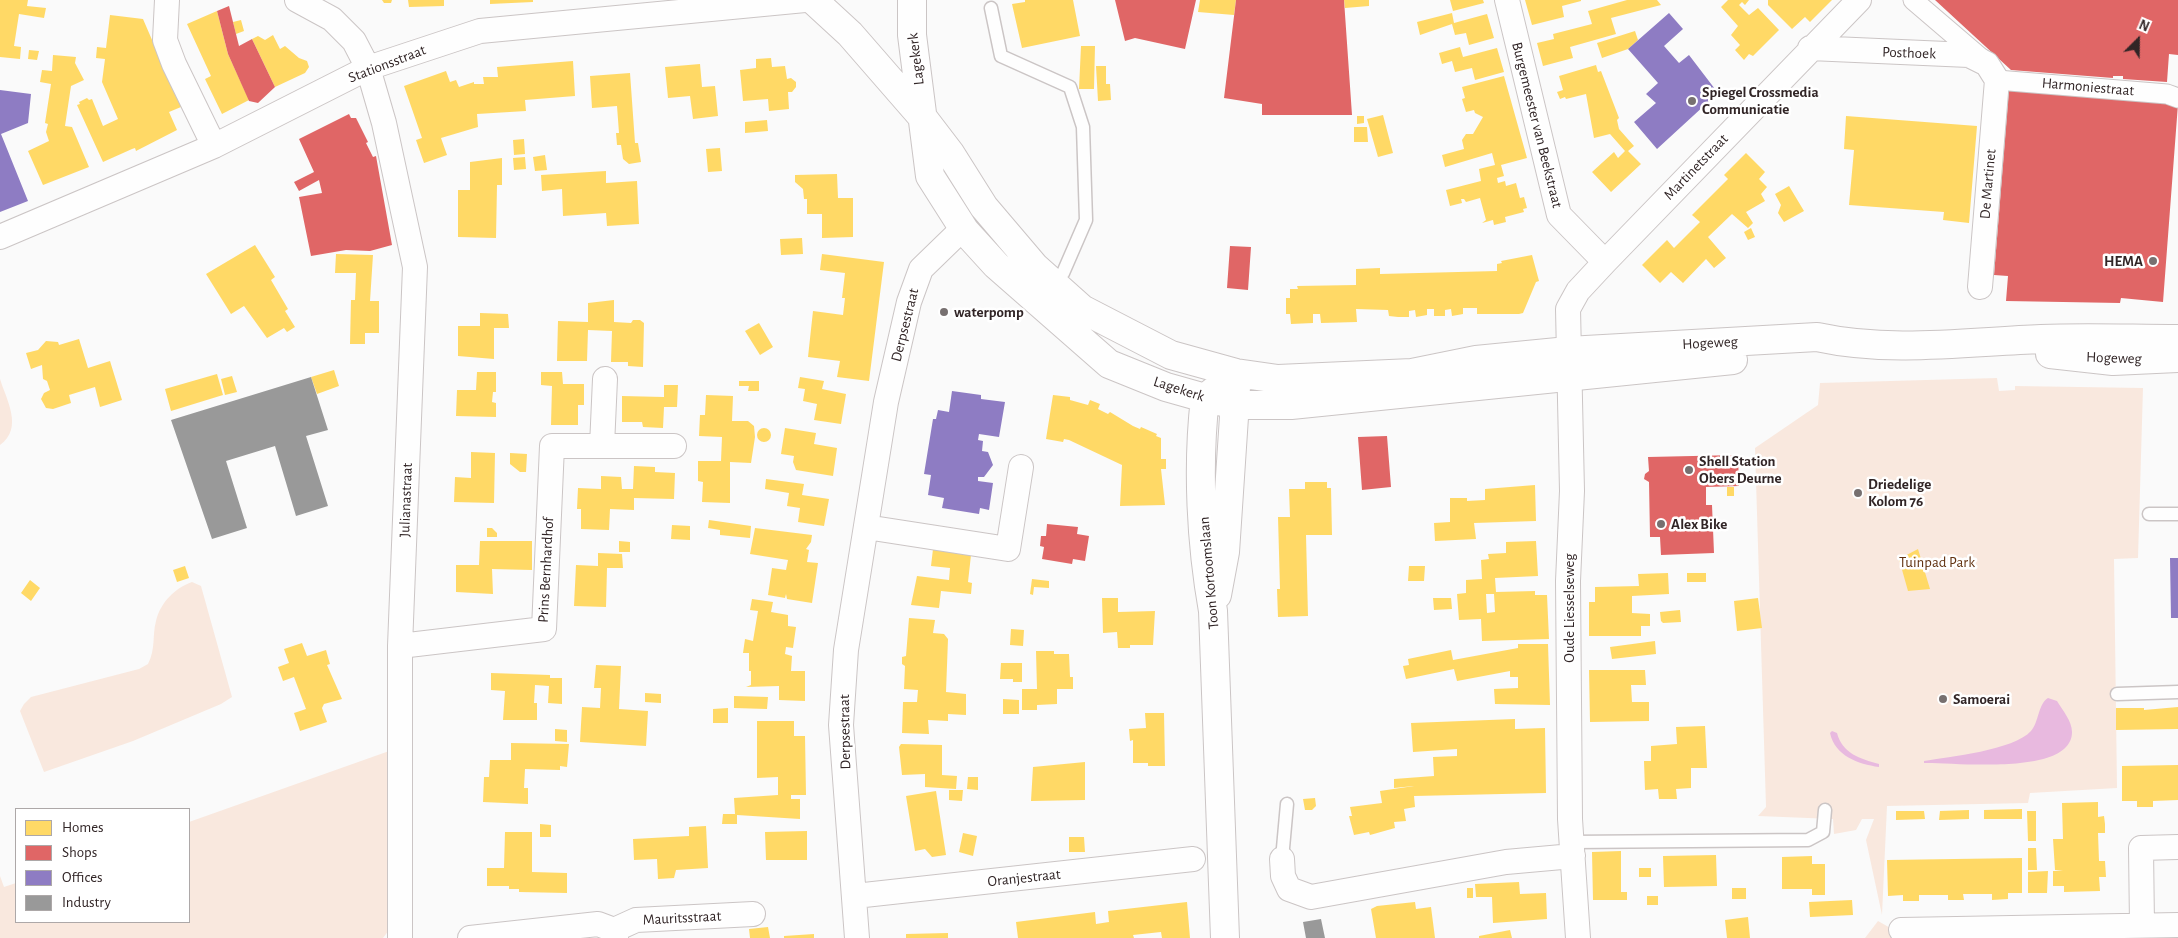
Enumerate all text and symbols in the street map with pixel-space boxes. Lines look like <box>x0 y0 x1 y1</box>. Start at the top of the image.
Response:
north arrow <box>2113 15 2163 65</box>
text: N <box>2137 18 2151 35</box>
street label: Lagekerk <box>904 32 928 86</box>
street label: Burgemeester van Beekstraat <box>1508 40 1566 210</box>
street label: Stationsstraat <box>346 41 428 87</box>
street label: Posthoek <box>1882 43 1936 63</box>
street label: Harmoniestraat <box>2041 74 2135 100</box>
place label: Spiegel Crossmedia Communicatie <box>1702 83 1819 118</box>
marker: Spiegel Crossmedia Communicatie <box>1686 95 1698 107</box>
street label: Martinetstraat <box>1660 130 1732 204</box>
street label: De Martinet <box>1976 148 2000 220</box>
place label: HEMA <box>2104 252 2143 270</box>
marker: HEMA <box>2147 255 2159 267</box>
street label: Derpsestraat <box>887 286 923 364</box>
place label: waterpomp <box>954 303 1024 321</box>
marker: waterpomp <box>938 306 950 318</box>
street label: Hogeweg <box>1682 333 1738 353</box>
street label: Hogeweg <box>2086 348 2142 368</box>
street label: Lagekerk <box>1151 372 1207 406</box>
place label: Shell Station Obers Deurne <box>1699 452 1782 487</box>
street label: Julianastraat <box>396 462 416 538</box>
marker: Shell Station Obers Deurne <box>1683 464 1695 476</box>
place label: Driedelige Kolom 76 <box>1868 475 1931 510</box>
marker: Driedelige Kolom 76 <box>1852 487 1864 499</box>
place label: Alex Bike <box>1671 515 1727 533</box>
street label: Toon Kortoomslaan <box>1195 516 1223 630</box>
street label: Prins Bernhardhof <box>534 517 558 623</box>
marker: Alex Bike <box>1655 518 1667 530</box>
street label: Oude Liesselseweg <box>1560 553 1578 663</box>
park label: Tuinpad Park <box>1899 553 1975 571</box>
place label: Samoerai <box>1953 690 2010 708</box>
marker: Samoerai <box>1937 693 1949 705</box>
street label: Derpsestraat <box>835 694 855 770</box>
legend <box>15 808 190 923</box>
text: Homes <box>62 820 104 835</box>
text: Shops <box>62 845 97 860</box>
street label: Oranjestraat <box>987 865 1061 891</box>
text: Offices <box>62 870 103 885</box>
text: Industry <box>62 895 111 910</box>
street label: Mauritsstraat <box>642 907 722 929</box>

